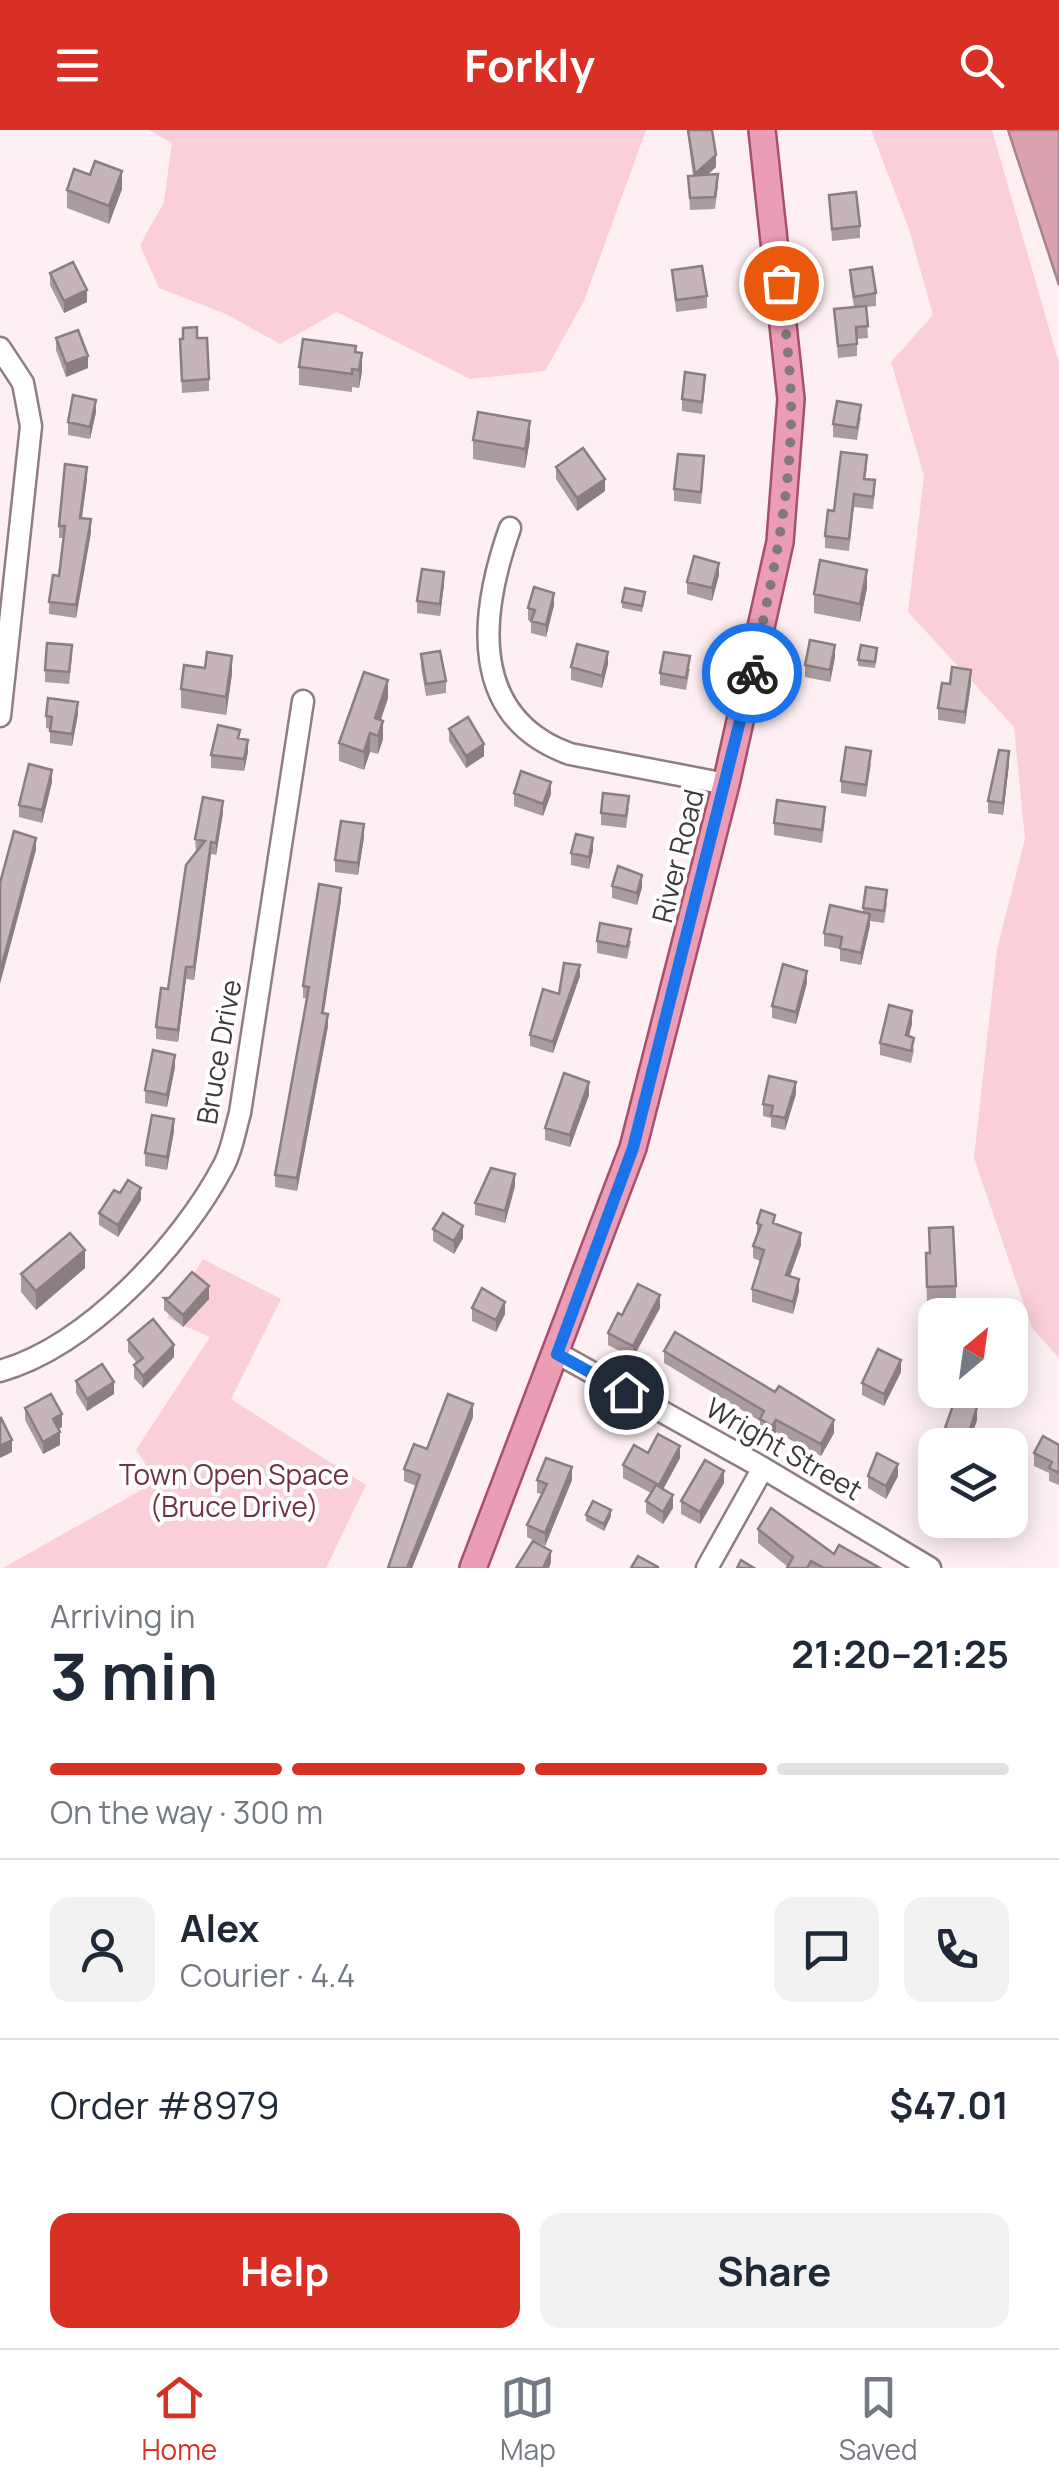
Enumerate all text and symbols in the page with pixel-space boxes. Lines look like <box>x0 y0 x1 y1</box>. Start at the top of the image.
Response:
text: Forkly <box>464 34 595 96</box>
icon: menu <box>50 38 105 93</box>
icon: search <box>954 38 1009 93</box>
pin <box>739 241 824 326</box>
icon: bag <box>754 256 809 311</box>
courier <box>702 623 802 723</box>
icon: bike <box>725 646 780 701</box>
street label: River Road <box>642 785 712 926</box>
street label: Bruce Drive <box>187 976 249 1127</box>
north arrow <box>918 1298 1028 1408</box>
map controls <box>918 1298 1028 1538</box>
pin <box>584 1350 669 1435</box>
icon: home <box>599 1365 654 1420</box>
street label: Wright Street <box>699 1388 870 1508</box>
button: layers <box>918 1428 1028 1538</box>
park label: Town Open Space (Bruce Drive) <box>119 1455 349 1525</box>
text: Arriving in <box>50 1594 195 1638</box>
text: 21:20–21:25 <box>791 1627 1009 1679</box>
text: 3 min <box>50 1631 218 1720</box>
text: On the way · 300 m <box>50 1790 323 1834</box>
button: person <box>50 1897 155 2002</box>
button: chat <box>774 1897 879 2002</box>
button: phone <box>904 1897 1009 2002</box>
text: Alex <box>180 1901 259 1953</box>
text: Courier · 4.4 <box>180 1953 355 1997</box>
text: Order #8979 <box>50 2078 280 2130</box>
text: $47.01 <box>889 2078 1009 2130</box>
button: Help <box>50 2213 520 2328</box>
button: Share <box>540 2213 1009 2328</box>
tab: Home <box>141 2370 217 2468</box>
tab: Map <box>500 2370 556 2468</box>
tab: Saved <box>839 2370 918 2468</box>

